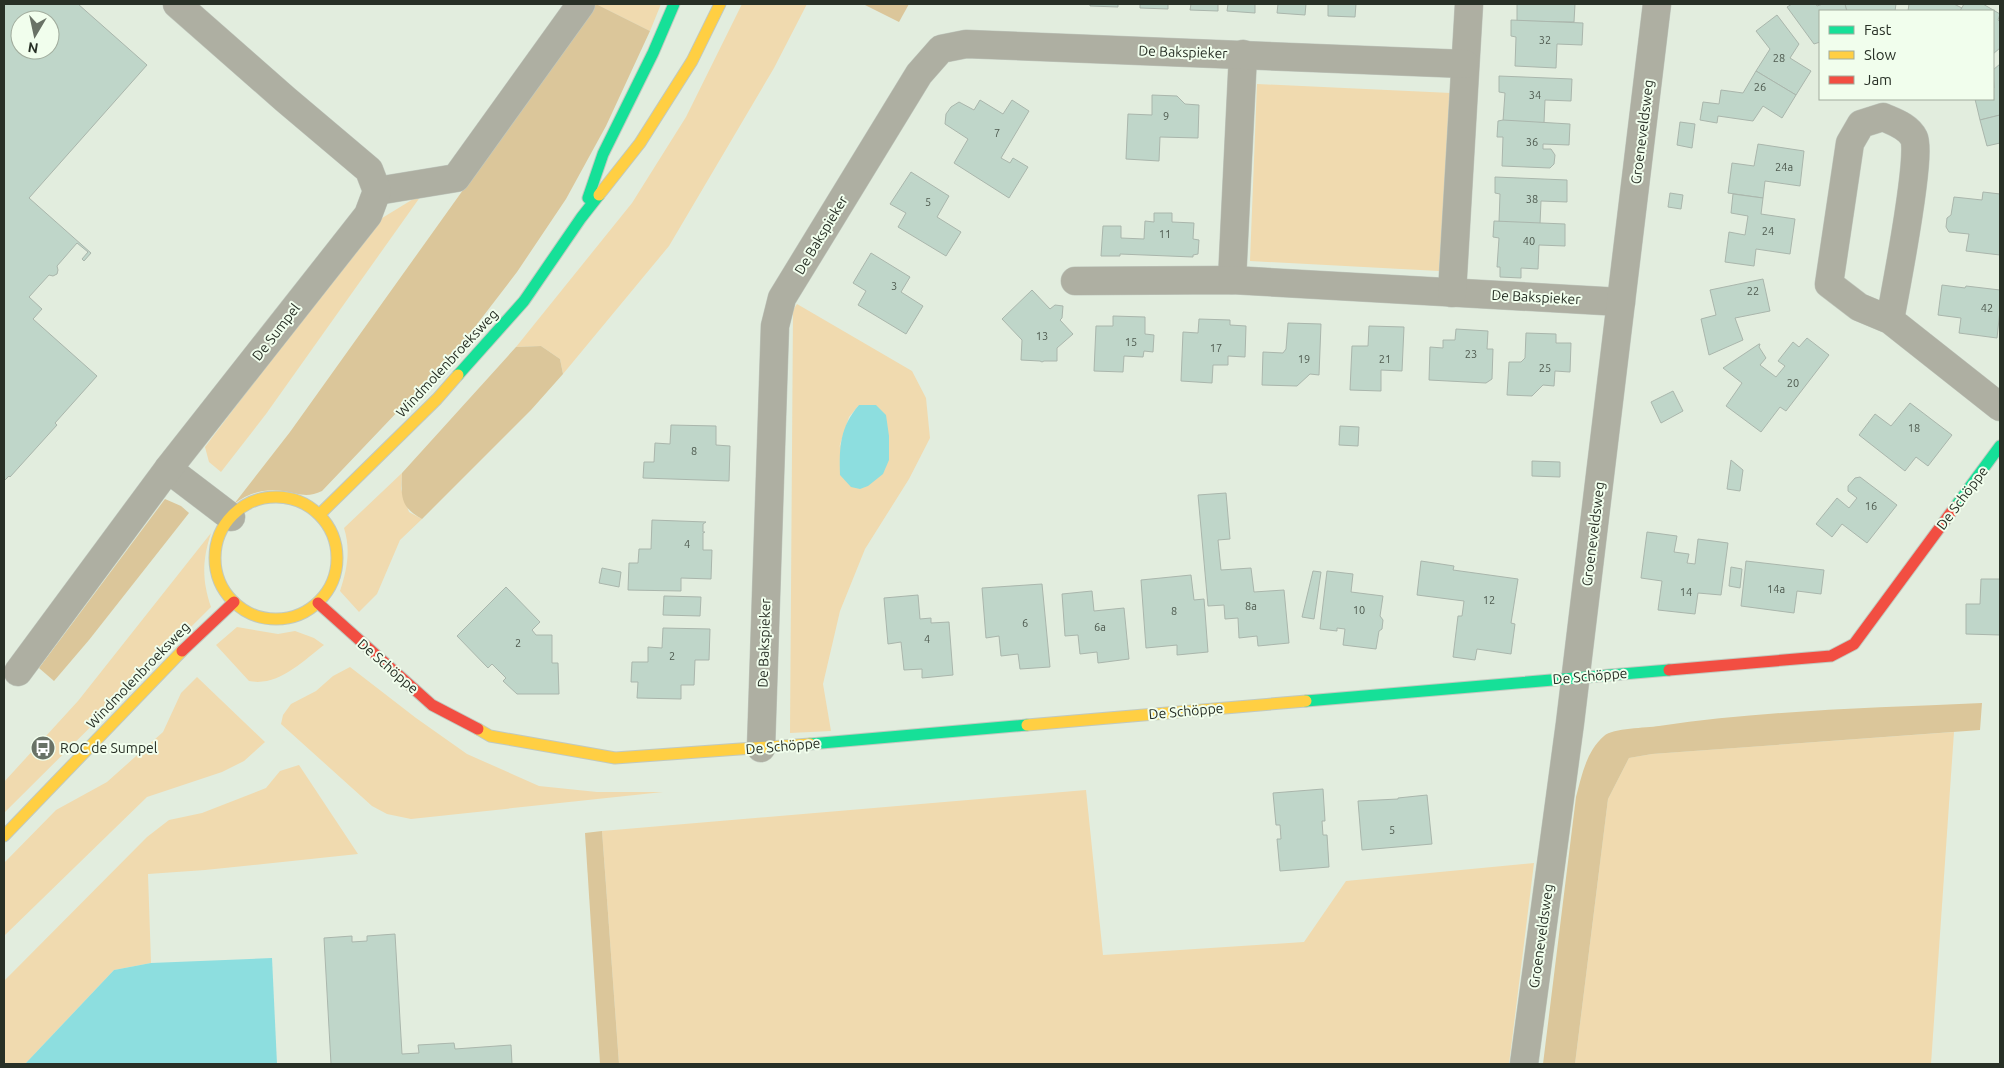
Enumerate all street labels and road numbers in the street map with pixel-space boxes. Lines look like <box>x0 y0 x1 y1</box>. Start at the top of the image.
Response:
street label: De Bakspieker <box>1138 42 1229 62</box>
street label: Groeneveldsweg <box>1628 79 1656 185</box>
street label: De Bakspieker <box>791 192 851 277</box>
street label: De Bakspieker <box>1491 287 1582 307</box>
street label: De Sumpel <box>249 300 303 364</box>
street label: Windmolenbroeksweg <box>393 306 501 420</box>
street label: De Schöppe <box>1933 463 1991 533</box>
street label: Groeneveldsweg <box>1579 481 1607 587</box>
street label: De Bakspieker <box>754 597 774 688</box>
street label: Windmolenbroeksweg <box>83 618 193 732</box>
street label: De Schöppe <box>354 635 422 697</box>
street label: De Schöppe <box>1552 665 1628 687</box>
street label: De Schöppe <box>1148 700 1224 722</box>
street label: De Schöppe <box>745 735 821 757</box>
street label: Groeneveldsweg <box>1526 883 1556 989</box>

